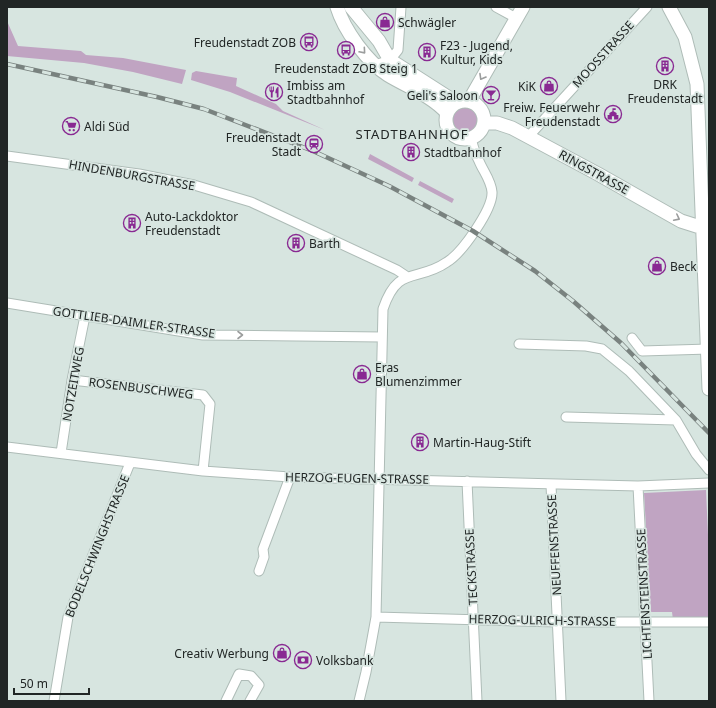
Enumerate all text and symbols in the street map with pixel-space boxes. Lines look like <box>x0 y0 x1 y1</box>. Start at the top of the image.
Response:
shop icon: Schwägler <box>375 12 395 32</box>
place label: Schwägler <box>398 14 456 31</box>
street label: MOOSSTRASSE <box>568 17 638 91</box>
bus stop icon: Freudenstadt ZOB <box>299 32 319 52</box>
place label: Freudenstadt ZOB <box>194 34 296 51</box>
place label: F23 - Jugend, Kultur, Kids <box>440 37 513 68</box>
bus stop icon: Freudenstadt ZOB Steig 1 <box>336 40 356 60</box>
building icon: F23 - Jugend, Kultur, Kids <box>417 42 437 62</box>
one-way arrow <box>359 47 366 54</box>
building icon: DRK Freudenstadt <box>655 56 675 76</box>
place label: Freudenstadt ZOB Steig 1 <box>274 60 418 77</box>
one-way arrow <box>480 73 487 80</box>
shop icon: KiK <box>539 76 559 96</box>
place label: DRK Freudenstadt <box>627 76 703 107</box>
place label: Imbiss am Stadtbahnhof <box>287 77 365 108</box>
place label: KiK <box>518 78 537 95</box>
restaurant icon: Imbiss am Stadtbahnhof <box>264 82 284 102</box>
bar icon: Geli's Saloon <box>481 85 501 105</box>
place label: Geli's Saloon <box>407 87 478 104</box>
place label: Freiw. Feuerwehr Freudenstadt <box>503 99 601 130</box>
public building icon: Freiw. Feuerwehr Freudenstadt <box>603 104 623 124</box>
supermarket icon: Aldi Süd <box>61 116 81 136</box>
place label: Aldi Süd <box>84 118 130 135</box>
district label: STADTBAHNHOF <box>356 125 468 143</box>
place label: Freudenstadt Stadt <box>226 129 302 160</box>
station icon: Freudenstadt Stadt <box>304 134 324 154</box>
building icon: Stadtbahnhof <box>401 142 421 162</box>
place label: Stadtbahnhof <box>424 144 502 161</box>
street label: RINGSTRASSE <box>556 146 632 198</box>
street label: HINDENBURGSTRASSE <box>68 156 196 194</box>
place label: Auto-Lackdoktor Freudenstadt <box>145 208 238 239</box>
building icon: Auto-Lackdoktor Freudenstadt <box>122 213 142 233</box>
one-way arrow <box>673 214 680 221</box>
building icon: Barth <box>286 233 306 253</box>
place label: Barth <box>309 235 340 252</box>
shop icon: Beck <box>647 256 667 276</box>
place label: Beck <box>670 258 697 275</box>
street label: GOTTLIEB-DAIMLER-STRASSE <box>52 302 216 342</box>
one-way arrow <box>237 331 243 339</box>
street label: NOTZEITWEG <box>58 345 88 423</box>
place label: Eras Blumenzimmer <box>375 359 462 390</box>
shop icon: Eras Blumenzimmer <box>352 364 372 384</box>
street label: ROSENBUSCHWEG <box>88 373 194 403</box>
building icon: Martin-Haug-Stift <box>410 432 430 452</box>
place label: Martin-Haug-Stift <box>433 434 532 451</box>
street label: HERZOG-EUGEN-STRASSE <box>285 468 429 488</box>
street label: BODELSCHWINGHSTRASSE <box>61 472 133 620</box>
street label: NEUFFENSTRASSE <box>543 494 565 596</box>
street label: TECKSTRASSE <box>461 528 481 606</box>
street label: LICHTENSTEINSTRASSE <box>632 528 656 660</box>
street label: HERZOG-ULRICH-STRASSE <box>468 610 616 630</box>
shop icon: Creativ Werbung <box>272 643 292 663</box>
place label: Creativ Werbung <box>174 645 269 662</box>
bank icon: Volksbank <box>293 650 313 670</box>
place label: Volksbank <box>316 652 374 669</box>
scale bar <box>14 670 89 696</box>
text: 50 m <box>20 675 48 692</box>

